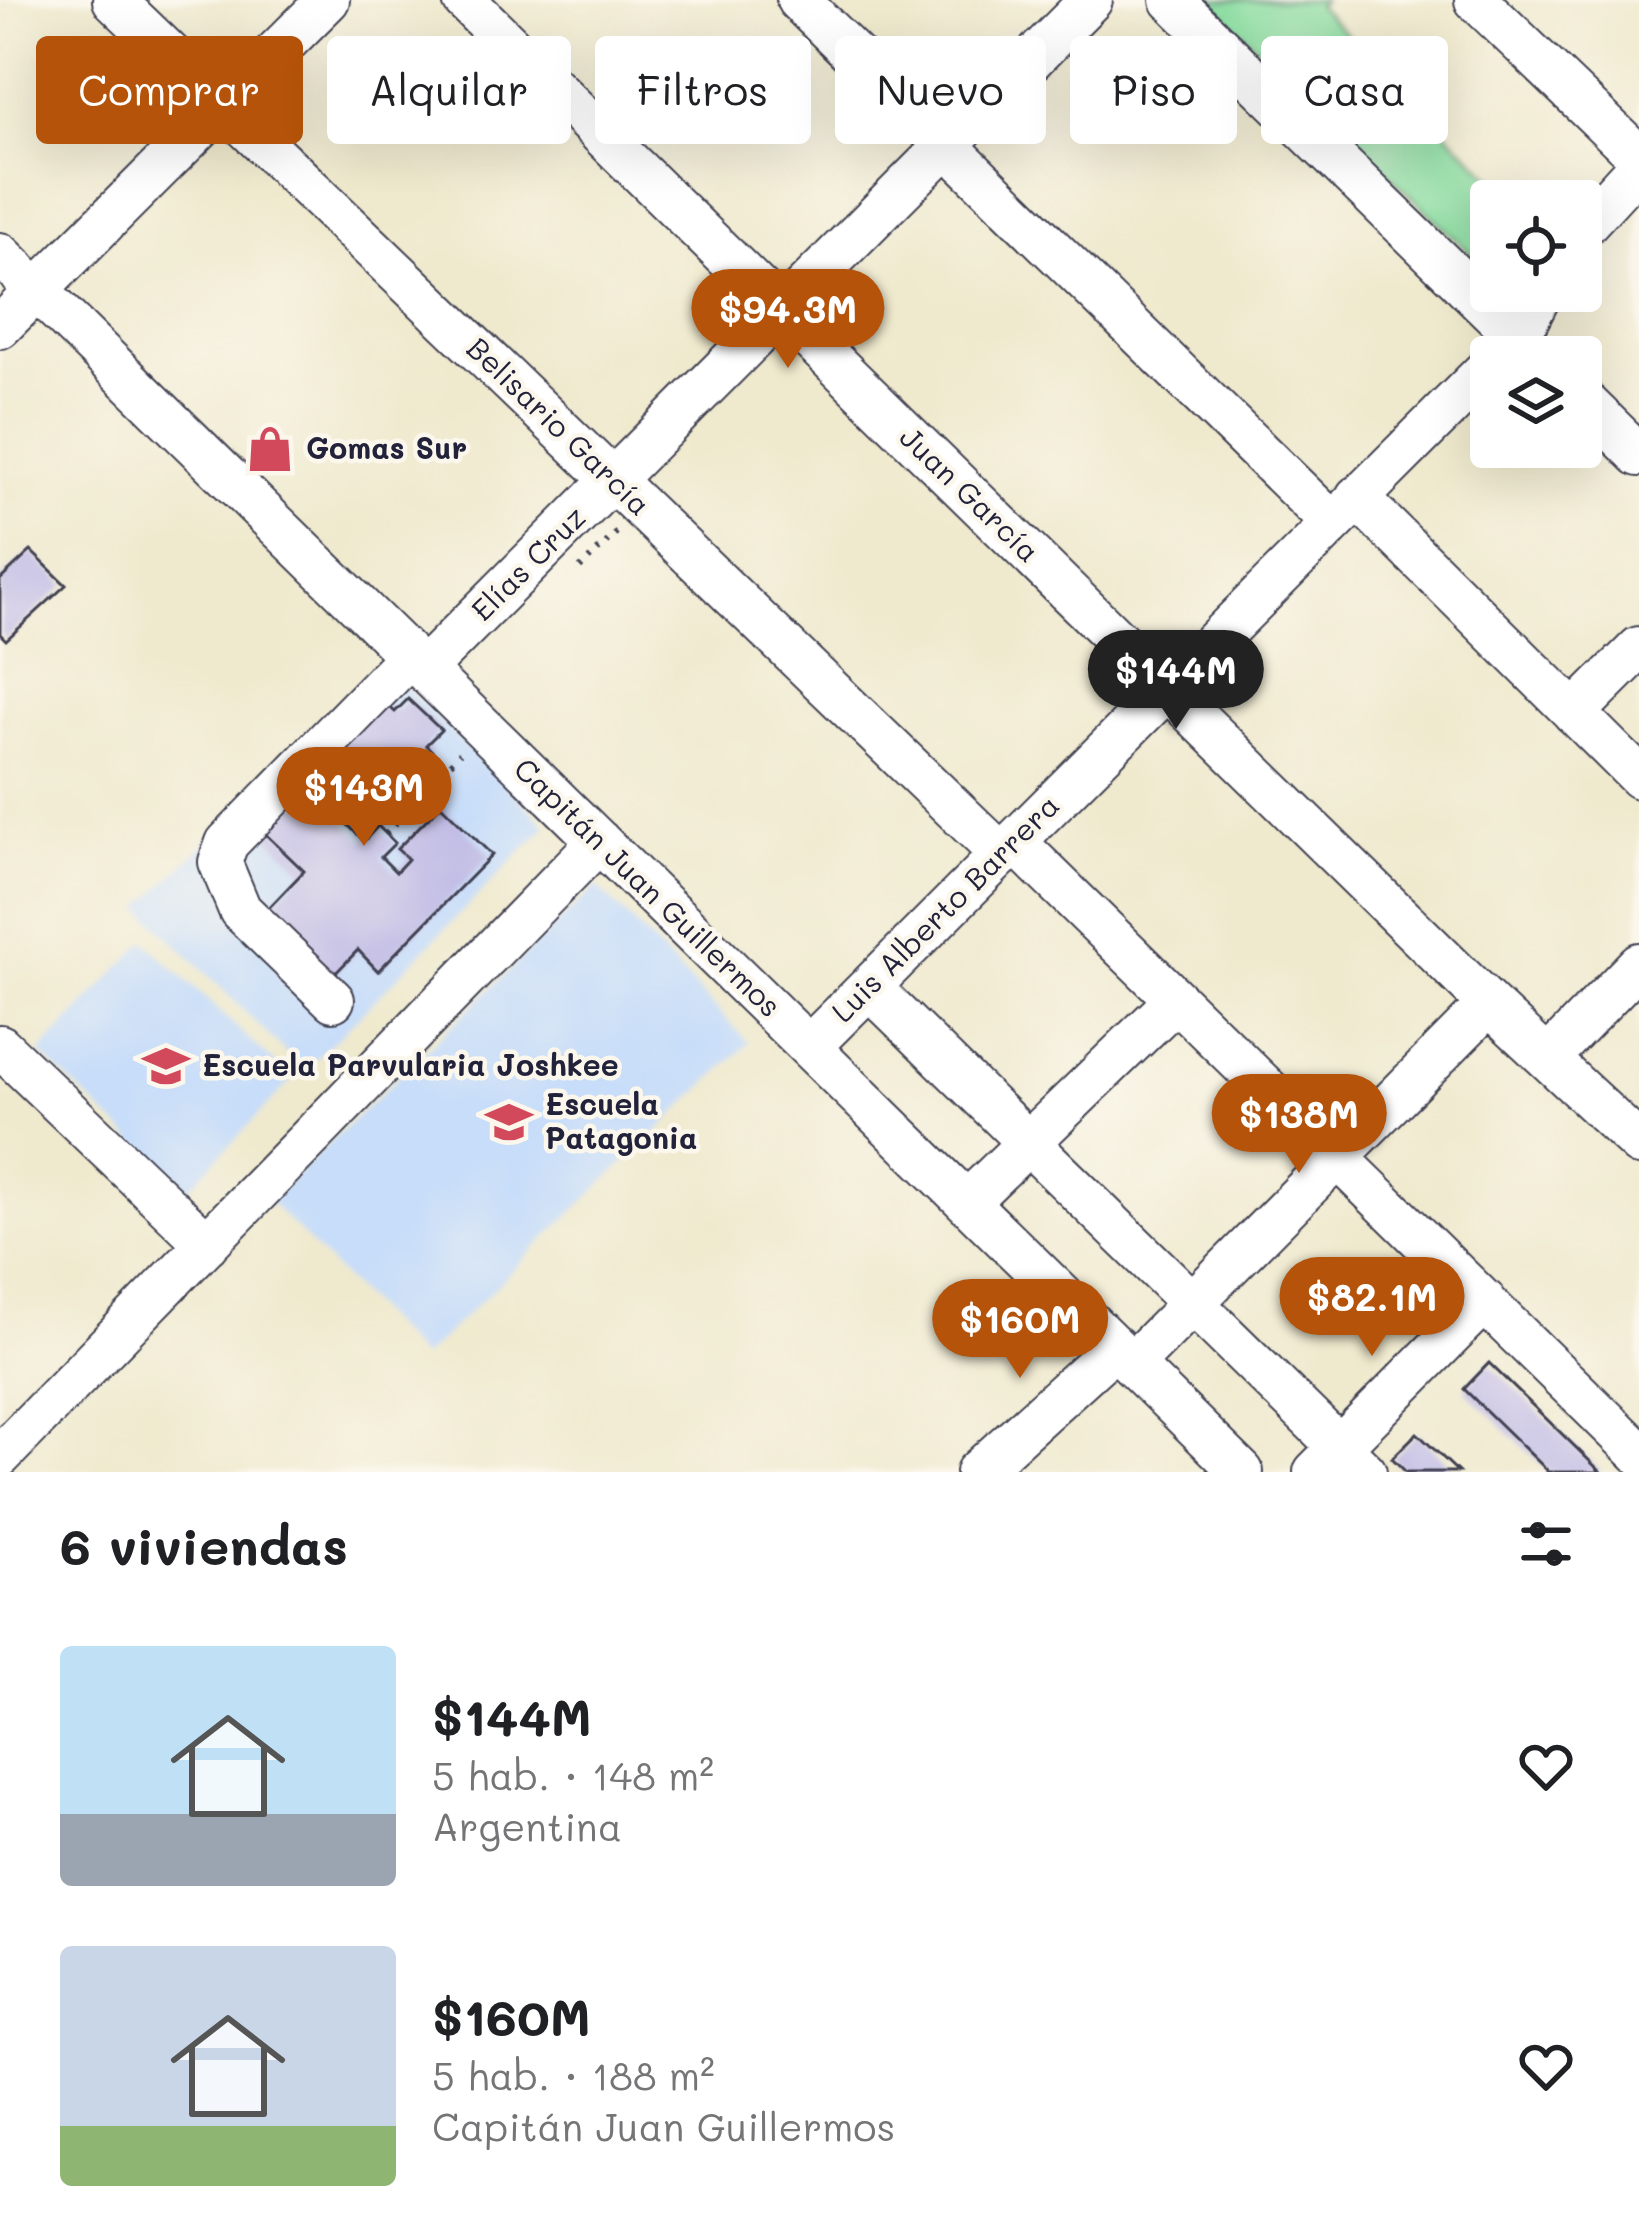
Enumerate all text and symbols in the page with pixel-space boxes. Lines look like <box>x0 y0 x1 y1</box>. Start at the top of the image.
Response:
chip: Comprar <box>36 36 303 144</box>
chip: Alquilar <box>327 36 571 144</box>
chip: Filtros <box>595 36 811 144</box>
chip: Nuevo <box>835 36 1046 144</box>
chip: Piso <box>1070 36 1237 144</box>
chip: Casa <box>1261 36 1448 144</box>
map controls <box>1470 180 1602 468</box>
button: locate <box>1470 180 1602 312</box>
pin: $94.3M <box>690 269 886 371</box>
text: $94.3M <box>718 282 858 333</box>
street label: Belisario García <box>459 328 660 523</box>
button: layers <box>1470 336 1602 468</box>
street label: Juan García <box>892 417 1049 570</box>
shop icon: Gomas Sur <box>245 424 295 474</box>
place label: Gomas Sur <box>306 427 467 467</box>
street label: Elías Cruz <box>462 497 594 629</box>
pin: $144M <box>1092 630 1260 732</box>
text: $144M <box>1115 643 1237 694</box>
pin: $143M <box>280 747 448 849</box>
street label: Capitán Juan Guillermos <box>506 748 791 1025</box>
text: $143M <box>303 760 425 811</box>
street label: Luis Alberto Barrera <box>822 785 1067 1030</box>
school or university icon: Escuela Parvularia Joshkee <box>141 1041 191 1091</box>
place label: Escuela Parvularia Joshkee <box>202 1044 619 1084</box>
pin: $138M <box>1215 1074 1383 1176</box>
place label: Escuela Patagonia <box>545 1083 698 1157</box>
text: $138M <box>1239 1087 1359 1138</box>
school or university icon: Escuela Patagonia <box>484 1097 534 1147</box>
pin: $82.1M <box>1274 1257 1470 1359</box>
text: $82.1M <box>1307 1270 1437 1321</box>
pin: $160M <box>936 1279 1104 1381</box>
text: $160M <box>959 1292 1081 1343</box>
text: 6 viviendas <box>60 1511 348 1578</box>
icon: filters <box>1513 1511 1579 1577</box>
text: $144M <box>432 1682 592 1749</box>
icon: home <box>156 1694 300 1838</box>
icon: heart <box>1513 1733 1579 1799</box>
text: 5 hab. · 148 m² <box>432 1749 714 1800</box>
text: Argentina <box>432 1800 622 1851</box>
text: $160M <box>432 1982 591 2049</box>
icon: home <box>156 1994 300 2138</box>
icon: heart <box>1513 2033 1579 2099</box>
text: 5 hab. · 188 m² <box>432 2049 715 2100</box>
text: Capitán Juan Guillermos <box>432 2100 895 2151</box>

